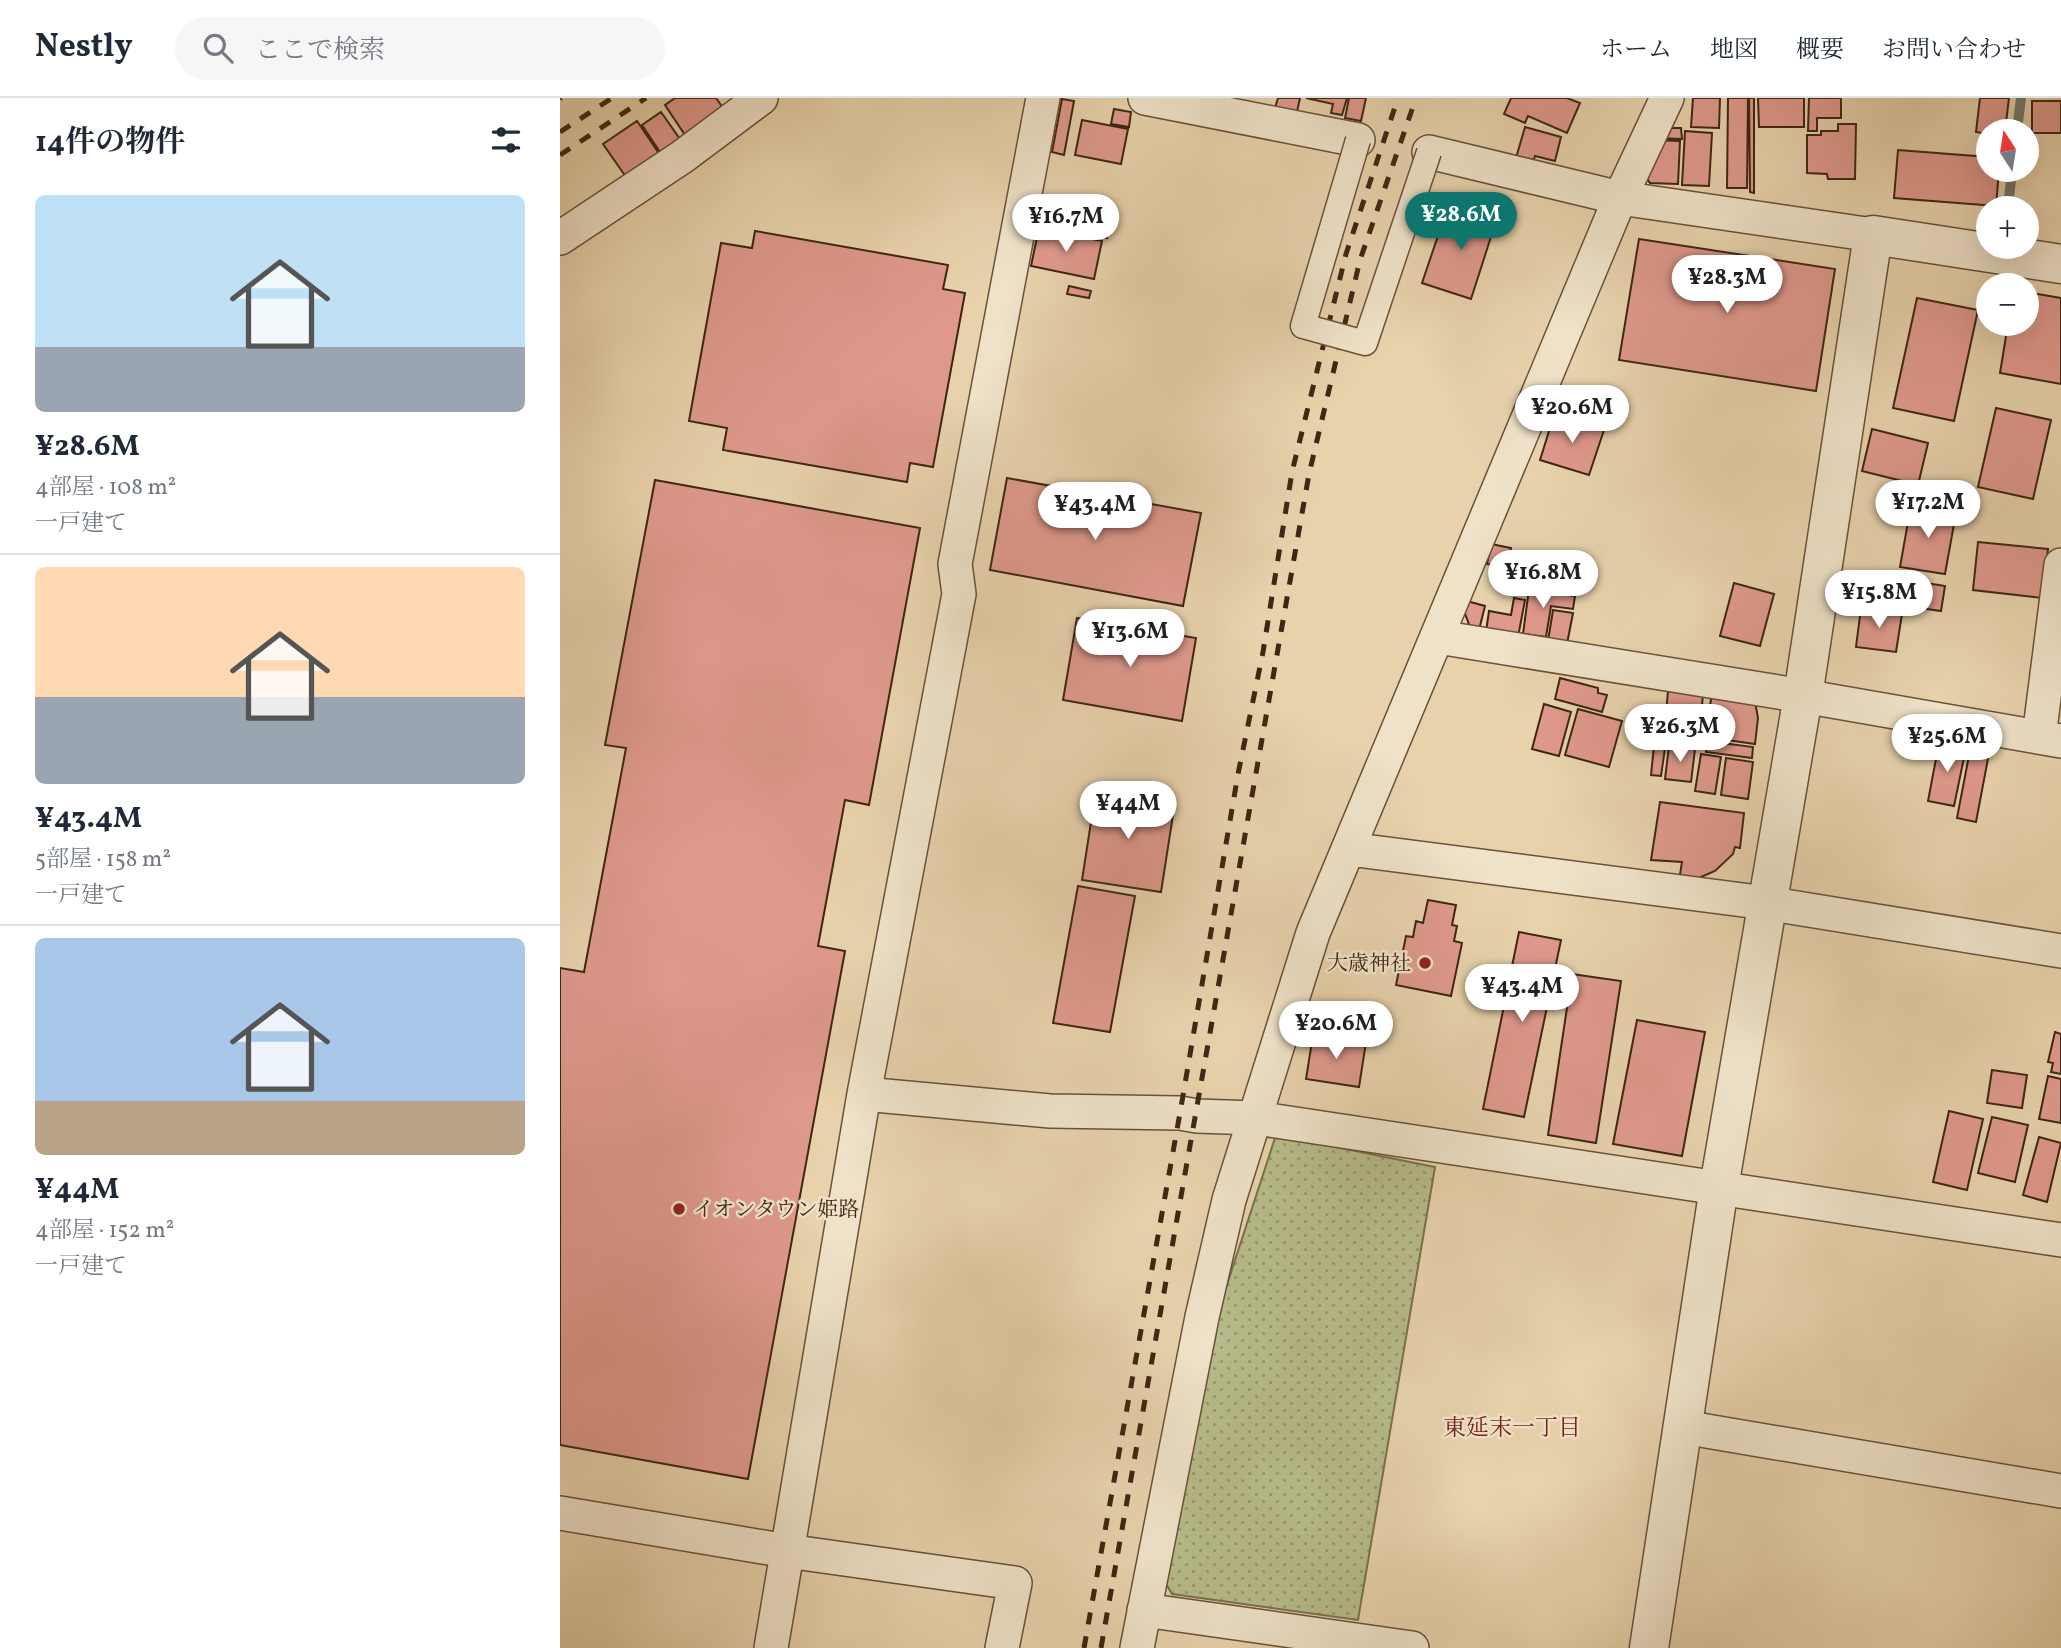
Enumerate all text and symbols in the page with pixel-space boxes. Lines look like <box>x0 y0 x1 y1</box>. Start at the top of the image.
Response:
search box <box>175 17 665 80</box>
text: Nestly <box>35 25 133 71</box>
icon: search <box>199 29 237 67</box>
text: ここで検索 <box>255 33 385 69</box>
text: ホーム <box>1600 34 1672 68</box>
text: 地図 <box>1710 34 1758 68</box>
text: 概要 <box>1796 34 1844 68</box>
text: お問い合わせ <box>1882 34 2026 68</box>
north arrow <box>1976 119 2039 182</box>
map controls <box>1976 119 2039 336</box>
icon: filters <box>487 121 525 159</box>
text: 14件の物件 <box>35 122 185 164</box>
pin: ¥28.6M <box>1404 192 1518 252</box>
pin: ¥16.7M <box>1009 194 1123 254</box>
button: + <box>1976 196 2039 259</box>
text: ¥28.6M <box>1421 199 1501 231</box>
text: ¥16.7M <box>1028 201 1104 233</box>
icon: home <box>217 241 343 367</box>
pin: ¥28.3M <box>1670 256 1784 315</box>
text: ¥28.3M <box>1688 262 1766 294</box>
button: − <box>1976 273 2039 336</box>
pin: ¥20.6M <box>1515 386 1629 445</box>
text: ¥20.6M <box>1531 392 1613 424</box>
text: ¥28.6M <box>35 426 139 468</box>
text: 4部屋 · 108 m² <box>35 472 176 504</box>
pin: ¥17.2M <box>1871 480 1985 540</box>
pin: ¥43.4M <box>1038 482 1152 542</box>
text: ¥17.2M <box>1891 487 1965 519</box>
text: ¥43.4M <box>1054 489 1136 521</box>
text: 一戸建て <box>35 508 127 540</box>
pin: ¥16.8M <box>1486 550 1600 610</box>
text: ¥16.8M <box>1504 557 1582 589</box>
pin: ¥15.8M <box>1822 570 1936 630</box>
text: ¥15.8M <box>1841 577 1917 609</box>
pin: ¥13.6M <box>1073 610 1187 669</box>
icon: home <box>217 613 343 739</box>
text: ¥13.6M <box>1092 616 1168 648</box>
pin: ¥26.3M <box>1623 704 1737 764</box>
text: ¥26.3M <box>1640 711 1720 743</box>
pin: ¥25.6M <box>1890 714 2004 774</box>
text: ¥25.6M <box>1908 721 1986 753</box>
pin: ¥44M <box>1087 782 1169 841</box>
text: ¥44M <box>1096 788 1160 820</box>
text: ¥43.4M <box>35 798 142 840</box>
text: 5部屋 · 158 m² <box>35 844 171 876</box>
text: 一戸建て <box>35 880 127 912</box>
place label: 大歳神社 <box>1327 950 1411 979</box>
marker: 大歳神社 <box>1417 955 1433 971</box>
pin: ¥43.4M <box>1465 964 1579 1024</box>
text: ¥43.4M <box>1481 971 1563 1003</box>
icon: home <box>217 984 343 1110</box>
pin: ¥20.6M <box>1279 1002 1393 1061</box>
text: ¥20.6M <box>1295 1008 1377 1040</box>
text: ¥44M <box>35 1169 119 1211</box>
place label: イオンタウン姫路 <box>693 1196 860 1225</box>
marker: イオンタウン姫路 <box>671 1201 687 1217</box>
text: 4部屋 · 152 m² <box>35 1215 174 1247</box>
text: 一戸建て <box>35 1251 127 1283</box>
district label: 東延末一丁目 <box>1443 1413 1581 1445</box>

